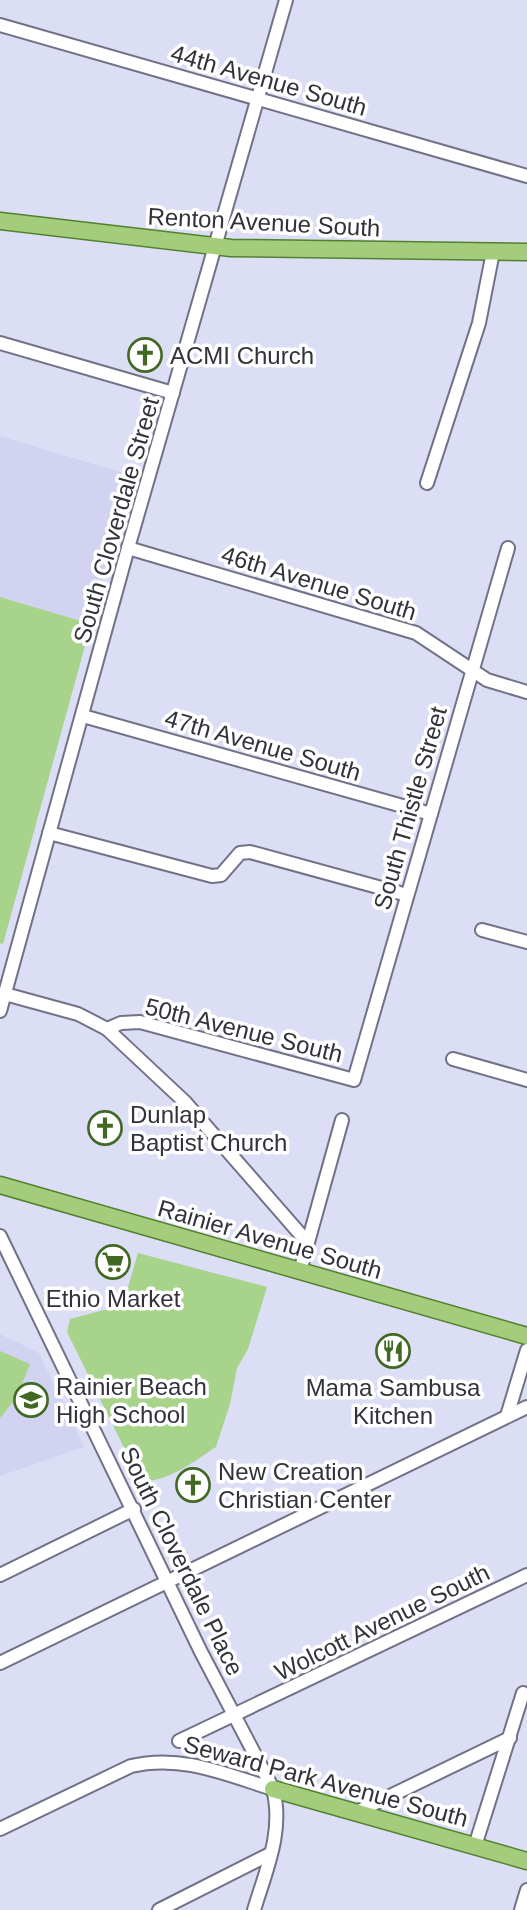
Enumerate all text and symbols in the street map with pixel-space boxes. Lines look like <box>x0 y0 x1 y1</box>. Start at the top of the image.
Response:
street label: 44th Avenue South <box>168 39 370 121</box>
street label: Renton Avenue South <box>147 202 381 242</box>
church icon: ACMI Church <box>126 336 164 374</box>
place label: ACMI Church <box>170 342 314 369</box>
street label: South Cloverdale Street <box>68 393 164 646</box>
street label: 46th Avenue South <box>218 541 420 625</box>
street label: South Thistle Street <box>368 703 452 913</box>
street label: 47th Avenue South <box>162 704 364 786</box>
street label: 50th Avenue South <box>143 992 345 1068</box>
place label: Dunlap Baptist Church <box>130 1101 287 1156</box>
church icon: Dunlap Baptist Church <box>86 1109 124 1147</box>
street label: Rainier Avenue South <box>155 1194 385 1284</box>
supermarket icon: Ethio Market <box>94 1243 132 1281</box>
place label: Ethio Market <box>46 1285 181 1312</box>
restaurant icon: Mama Sambusa Kitchen <box>374 1332 412 1370</box>
place label: Rainier Beach High School <box>56 1373 207 1428</box>
place label: Mama Sambusa Kitchen <box>306 1374 481 1429</box>
school or university icon: Rainier Beach High School <box>12 1381 50 1419</box>
street label: South Cloverdale Place <box>115 1442 249 1680</box>
place label: New Creation Christian Center <box>218 1458 391 1513</box>
church icon: New Creation Christian Center <box>174 1466 212 1504</box>
street label: Wolcott Avenue South <box>270 1558 494 1686</box>
street label: Seward Park Avenue South <box>181 1730 471 1832</box>

